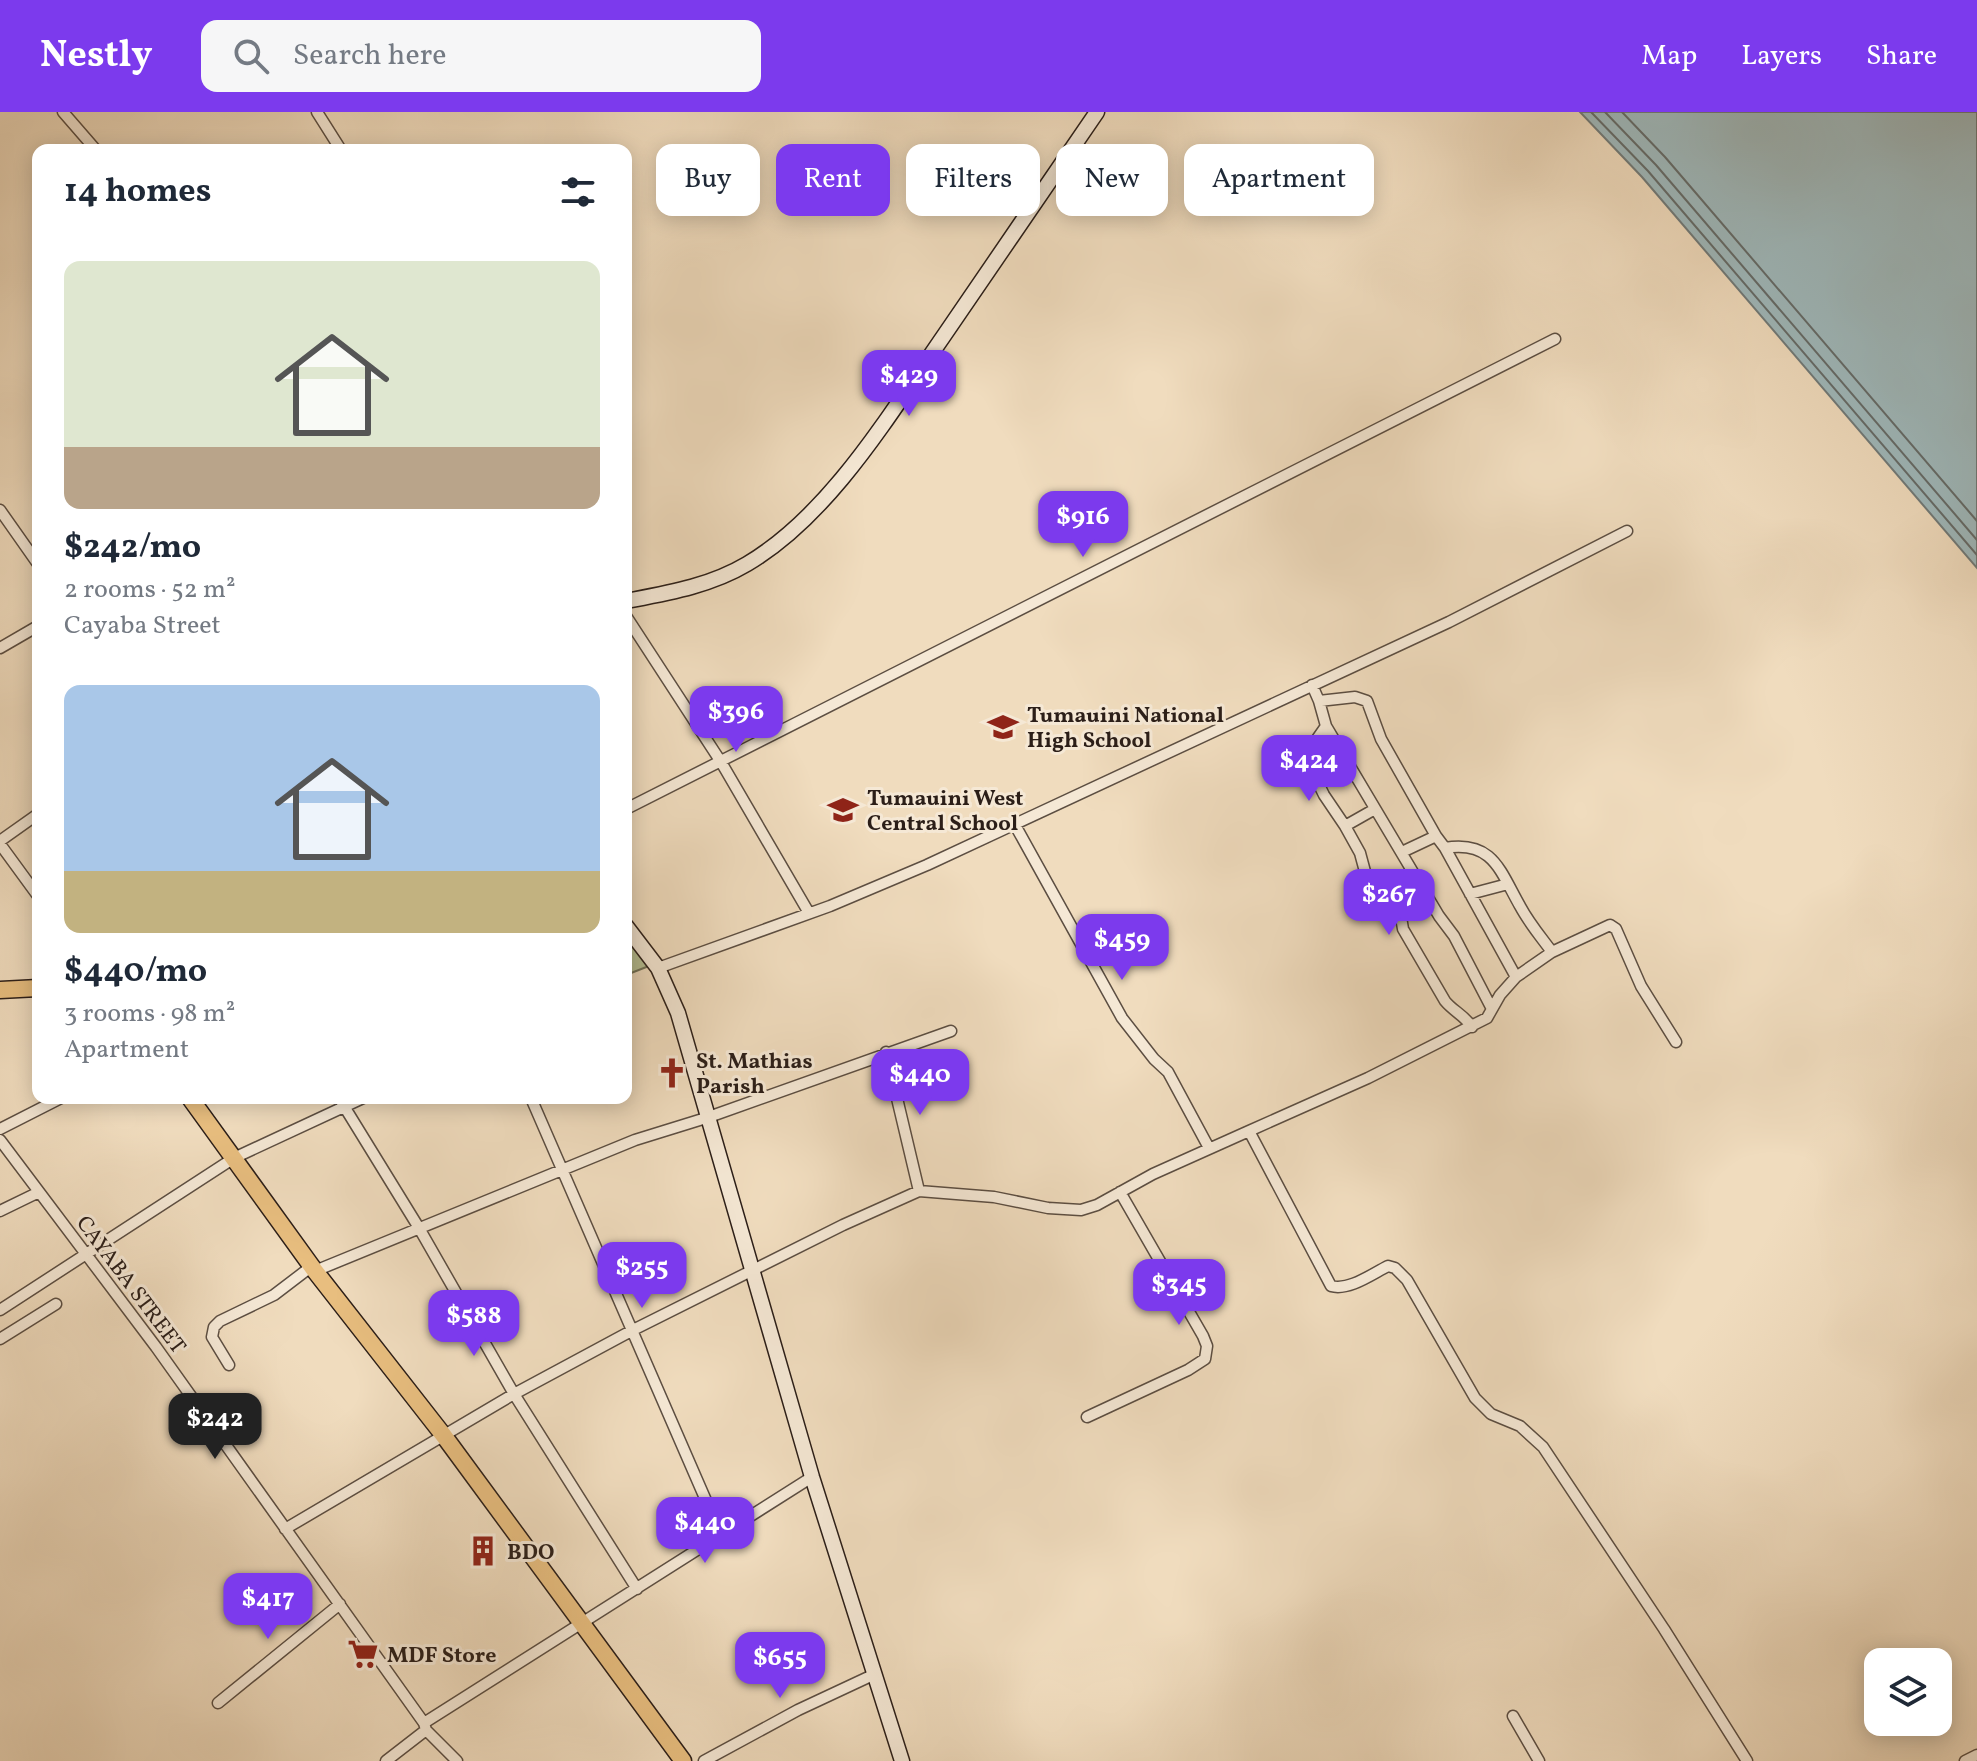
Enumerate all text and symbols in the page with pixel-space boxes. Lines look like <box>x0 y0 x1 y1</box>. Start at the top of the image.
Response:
search box <box>201 20 761 92</box>
text: Nestly <box>40 30 153 83</box>
icon: search <box>229 34 273 78</box>
text: Search here <box>293 35 446 77</box>
text: Map <box>1641 37 1697 76</box>
text: Layers <box>1741 37 1822 76</box>
text: Share <box>1866 37 1937 76</box>
chip: Buy <box>656 144 760 216</box>
chip: Rent <box>776 144 890 216</box>
chip: Filters <box>906 144 1040 216</box>
chip: New <box>1056 144 1168 216</box>
chip: Apartment <box>1184 144 1374 216</box>
text: 14 homes <box>64 169 211 216</box>
icon: filters <box>556 170 600 214</box>
icon: home <box>260 313 404 457</box>
pin: $429 <box>862 350 956 418</box>
text: $429 <box>880 358 938 394</box>
pin: $916 <box>1036 491 1130 559</box>
text: $916 <box>1056 499 1110 535</box>
text: $242/mo <box>64 525 201 572</box>
text: 2 rooms · 52 m² <box>64 572 236 608</box>
text: Cayaba Street <box>64 608 221 644</box>
pin: $396 <box>689 686 783 754</box>
text: $396 <box>708 694 764 730</box>
place label: Tumauini National High School <box>1027 701 1224 757</box>
school or university icon: Tumauini National High School <box>986 710 1020 744</box>
pin: $424 <box>1262 735 1356 803</box>
icon: home <box>260 737 404 881</box>
text: $424 <box>1279 743 1339 779</box>
place label: Tumauini West Central School <box>867 784 1023 840</box>
school or university icon: Tumauini West Central School <box>826 793 860 827</box>
pin: $267 <box>1342 869 1436 937</box>
text: $267 <box>1362 877 1416 913</box>
pin: $459 <box>1075 914 1169 982</box>
text: $459 <box>1094 922 1150 958</box>
text: $440/mo <box>64 949 207 996</box>
text: 3 rooms · 98 m² <box>64 996 235 1032</box>
text: Apartment <box>64 1032 189 1068</box>
place label: St. Mathias Parish <box>696 1047 813 1103</box>
pin: $440 <box>873 1049 967 1117</box>
church icon: St. Mathias Parish <box>655 1056 689 1090</box>
text: $440 <box>889 1057 951 1093</box>
street label: CAYABA STREET <box>68 1210 192 1361</box>
pin: $255 <box>595 1242 689 1310</box>
text: $255 <box>615 1250 669 1286</box>
pin: $345 <box>1132 1259 1226 1327</box>
text: $345 <box>1151 1267 1207 1303</box>
pin: $588 <box>427 1290 521 1358</box>
text: $588 <box>446 1298 502 1334</box>
pin: $242 <box>168 1393 262 1461</box>
text: $242 <box>187 1401 243 1437</box>
pin: $440 <box>658 1497 752 1565</box>
text: $440 <box>674 1505 736 1541</box>
building icon: BDO <box>466 1534 500 1568</box>
place label: BDO <box>507 1538 554 1569</box>
pin: $417 <box>221 1573 315 1641</box>
text: $417 <box>241 1581 295 1617</box>
pin: $655 <box>733 1632 827 1700</box>
supermarket icon: MDF Store <box>346 1637 380 1671</box>
text: $655 <box>753 1640 807 1676</box>
place label: MDF Store <box>387 1641 496 1672</box>
map controls <box>1864 1648 1952 1736</box>
button: layers <box>1864 1648 1952 1736</box>

